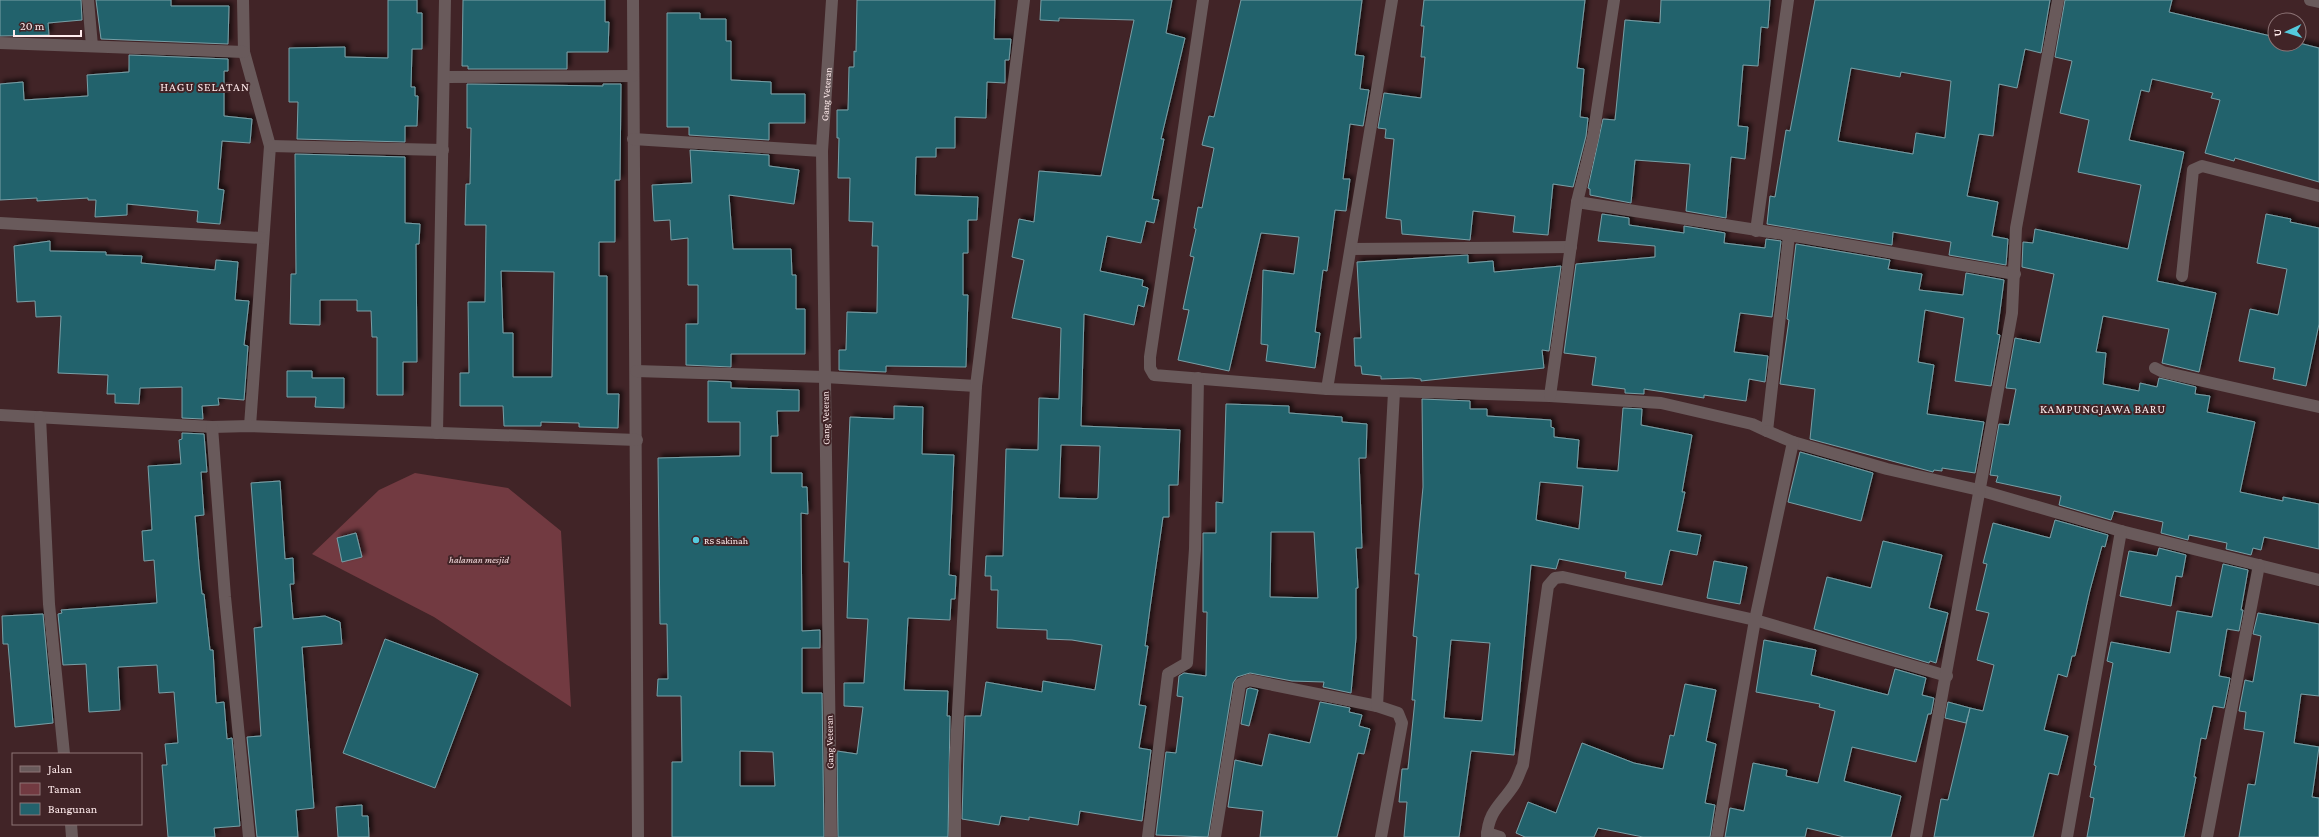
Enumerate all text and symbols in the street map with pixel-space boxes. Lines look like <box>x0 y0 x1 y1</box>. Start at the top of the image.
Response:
scale bar <box>14 12 81 38</box>
north arrow <box>2267 12 2307 52</box>
text: 20 m <box>20 19 45 33</box>
text: U <box>2271 28 2283 37</box>
street label: Gang Veteran <box>819 66 834 121</box>
district label: HAGU SELATAN <box>160 80 250 94</box>
street label: Gang Veteran <box>820 390 831 445</box>
district label: KAMPUNGJAWA BARU <box>2040 402 2166 416</box>
marker: RS Sakinah <box>691 535 701 545</box>
place label: RS Sakinah <box>704 535 749 546</box>
park label: halaman mesjid <box>449 554 509 566</box>
street label: Gang Veteran <box>824 714 835 769</box>
legend <box>12 753 142 825</box>
text: Jalan <box>47 762 73 776</box>
text: Taman <box>48 782 82 796</box>
text: Bangunan <box>48 802 98 816</box>

